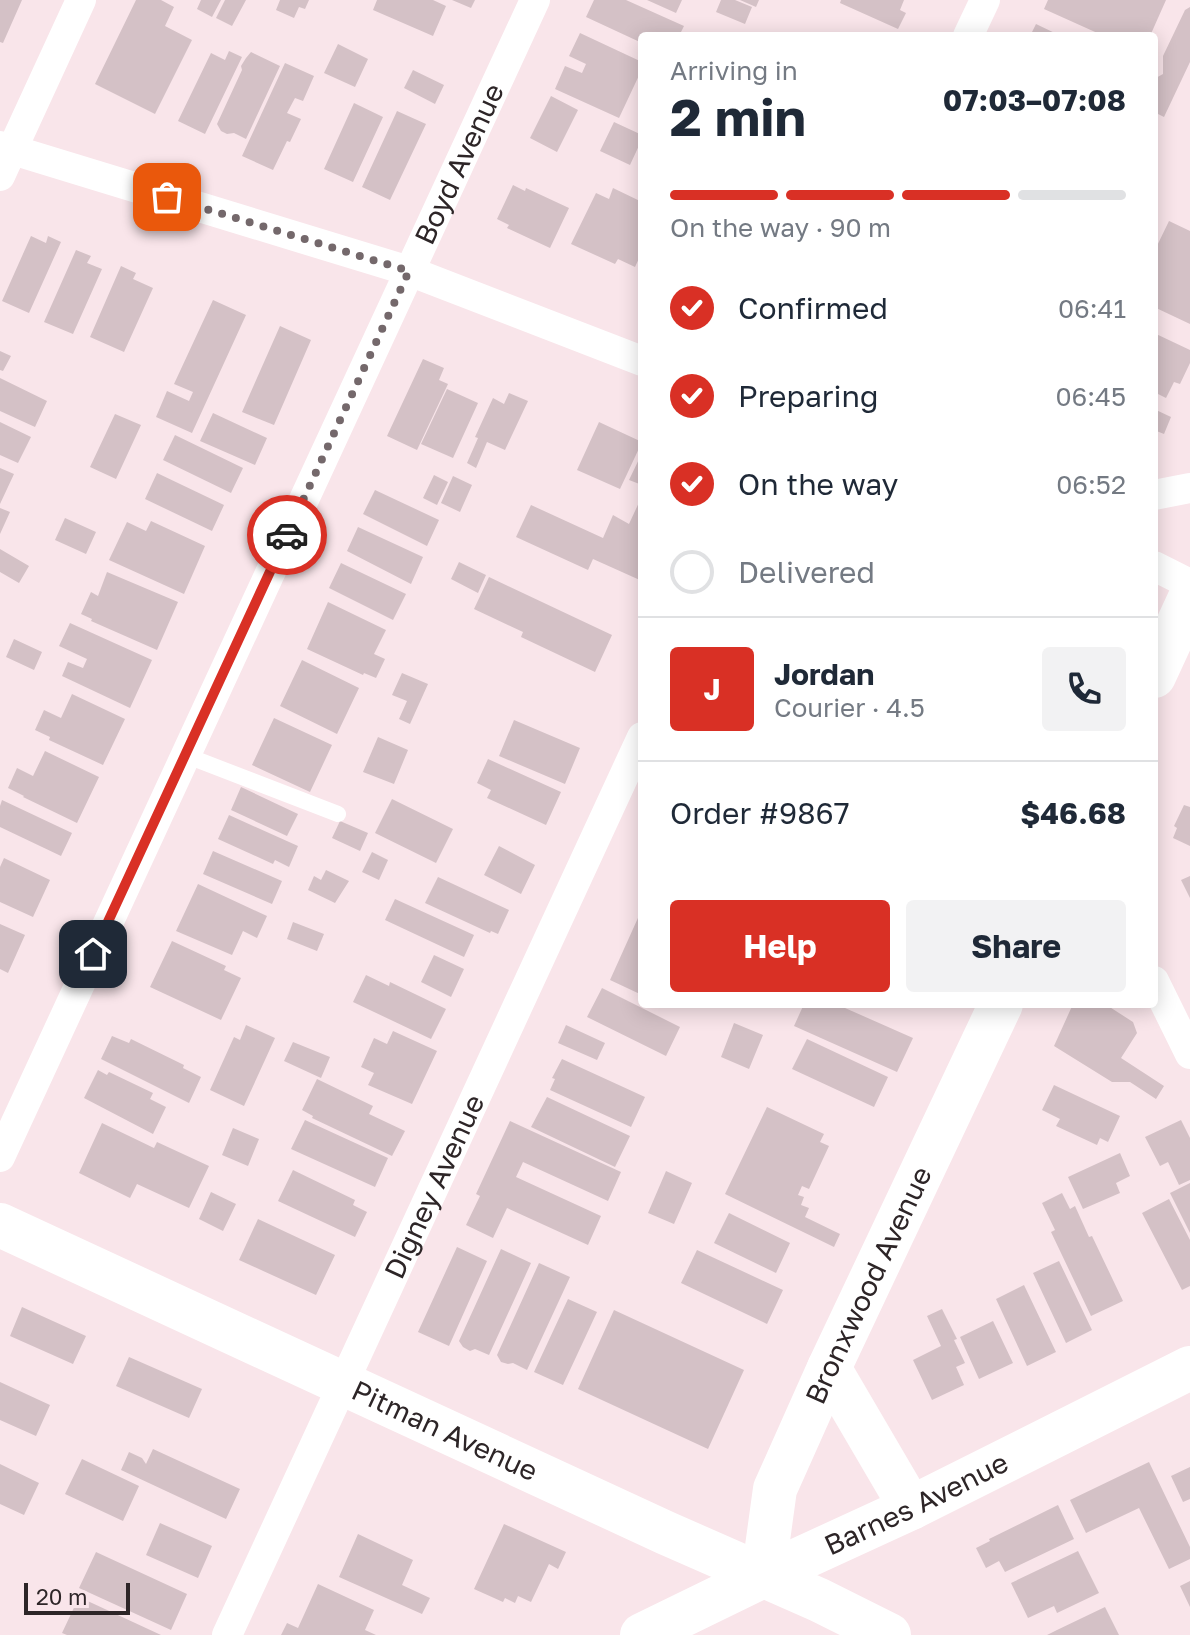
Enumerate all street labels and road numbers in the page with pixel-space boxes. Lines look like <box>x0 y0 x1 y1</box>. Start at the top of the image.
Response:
street label: Boyd Avenue <box>407 78 510 249</box>
street label: Digney Avenue <box>377 1089 490 1284</box>
street label: Bronxwood Avenue <box>798 1161 938 1409</box>
street label: Pitman Avenue <box>347 1373 543 1487</box>
street label: Barnes Avenue <box>819 1445 1013 1562</box>

